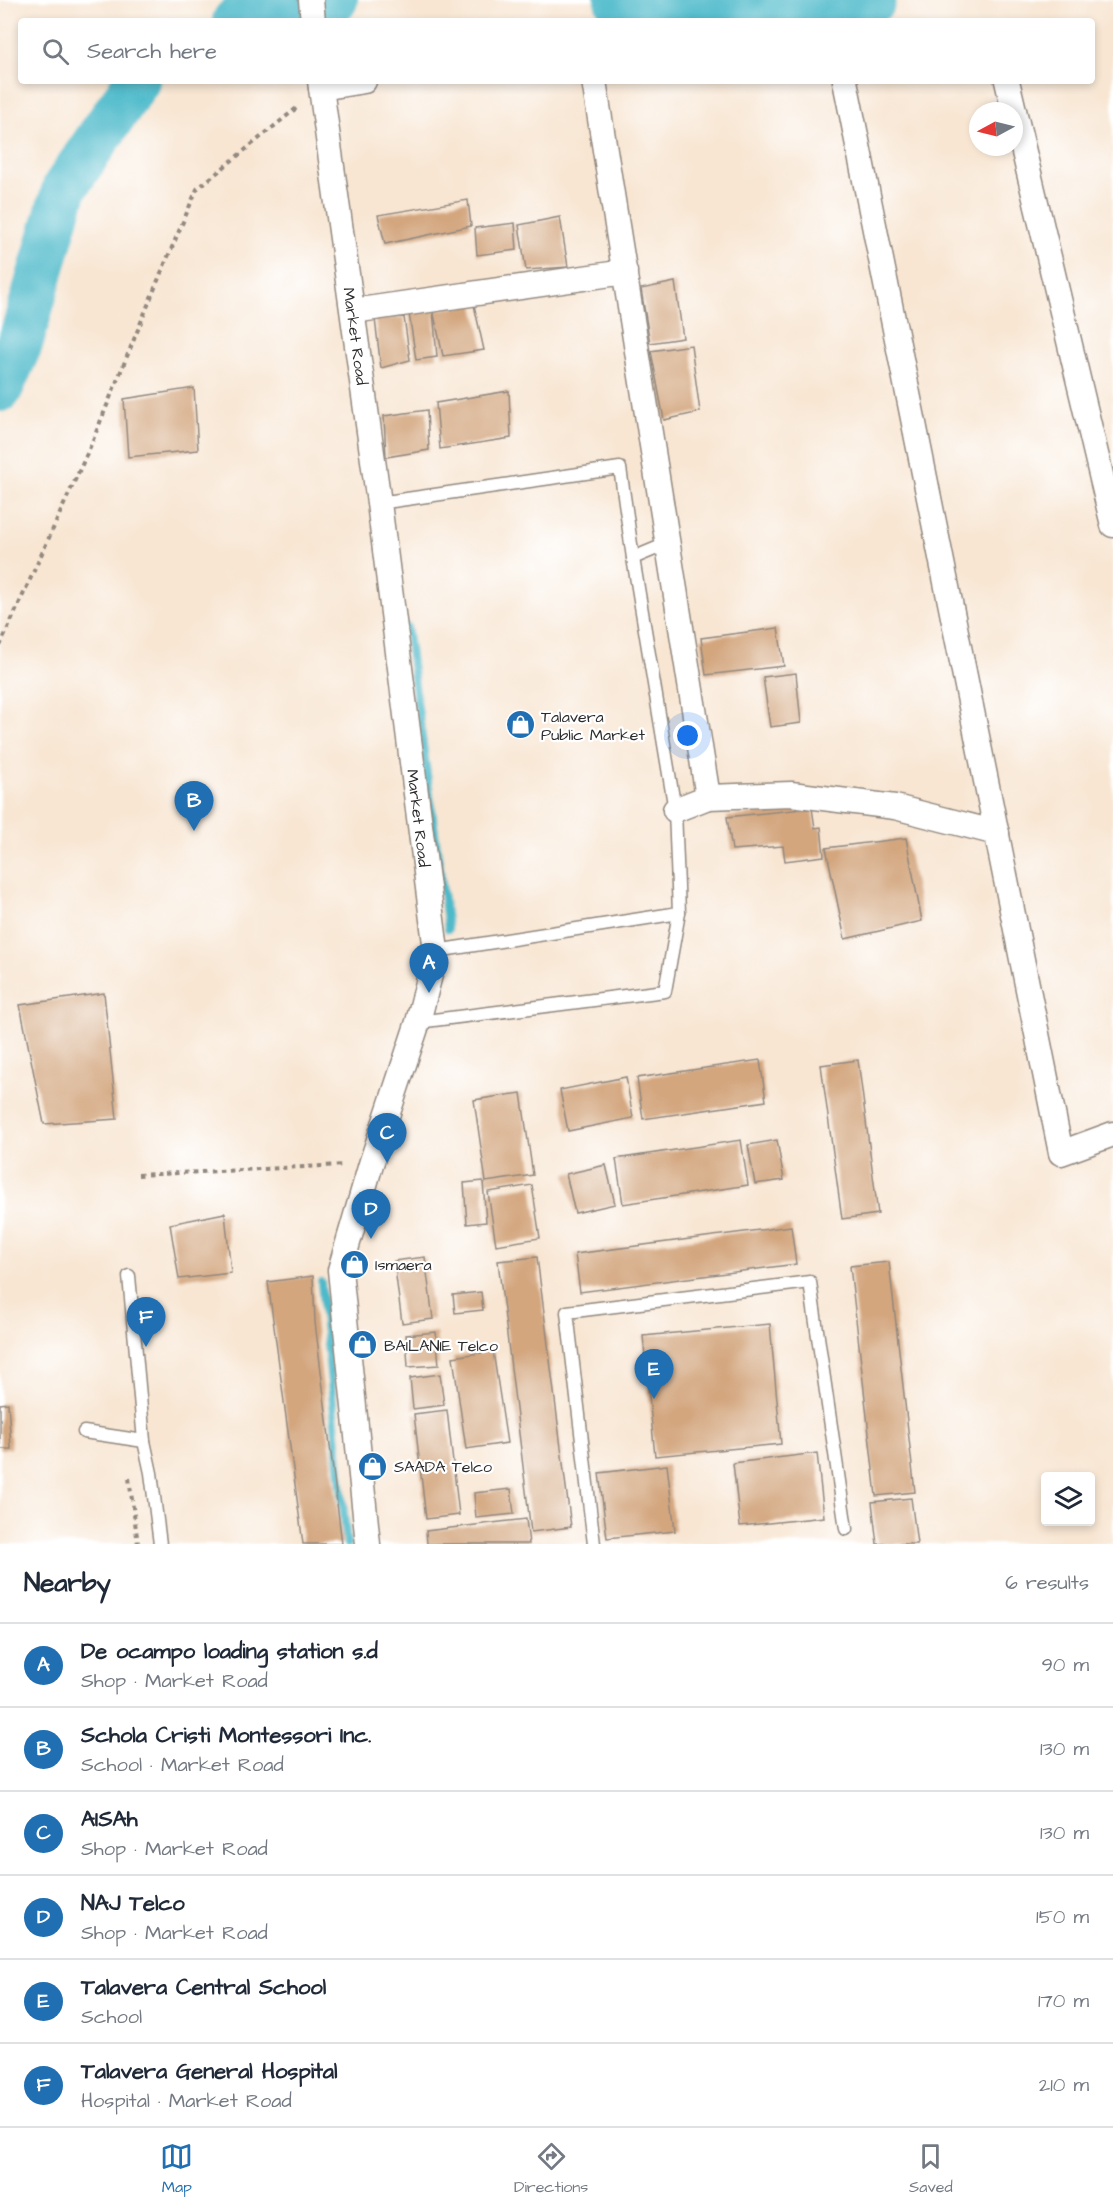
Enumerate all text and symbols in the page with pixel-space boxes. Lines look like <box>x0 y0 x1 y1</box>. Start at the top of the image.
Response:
search box <box>18 18 1095 84</box>
icon: search <box>39 35 72 68</box>
text: Search here <box>87 36 217 67</box>
north arrow <box>969 102 1023 156</box>
street label: Market Road <box>337 286 373 386</box>
place label: Talavera Public Market <box>541 706 645 746</box>
shop icon: Talavera Public Market <box>504 709 536 741</box>
your location <box>673 721 702 750</box>
street label: Market Road <box>401 768 435 868</box>
pin: B <box>174 782 214 831</box>
pin: A <box>410 944 448 993</box>
pin: C <box>368 1114 406 1163</box>
pin: D <box>352 1190 391 1239</box>
shop icon: Ismaera <box>338 1248 370 1280</box>
place label: Ismaera <box>375 1254 432 1276</box>
pin: F <box>126 1298 166 1347</box>
shop icon: BAILANIE Telco <box>347 1329 379 1361</box>
place label: BAILANIE Telco <box>384 1335 498 1357</box>
pin: E <box>634 1350 674 1399</box>
shop icon: SAADA Telco <box>357 1450 389 1482</box>
place label: SAADA Telco <box>394 1456 492 1478</box>
map controls <box>1041 1472 1095 1526</box>
button: layers <box>1041 1472 1095 1526</box>
text: Nearby <box>24 1565 111 1601</box>
text: 6 results <box>1005 1569 1089 1597</box>
text: De ocampo loading station s.d <box>81 1636 378 1667</box>
text: A <box>37 1651 50 1679</box>
text: 90 m <box>1041 1651 1089 1679</box>
text: Shop · Market Road <box>81 1667 268 1695</box>
text: Schola Cristi Montessori Inc. <box>81 1720 371 1751</box>
text: B <box>36 1735 51 1763</box>
text: 130 m <box>1040 1735 1089 1763</box>
text: School · Market Road <box>81 1751 284 1779</box>
text: AISAh <box>81 1804 138 1835</box>
text: C <box>36 1819 51 1847</box>
text: 130 m <box>1040 1819 1089 1847</box>
text: Shop · Market Road <box>81 1835 268 1863</box>
text: NAJ Telco <box>81 1888 185 1919</box>
text: D <box>37 1903 50 1931</box>
text: 150 m <box>1036 1903 1089 1931</box>
text: Shop · Market Road <box>81 1919 268 1947</box>
text: Talavera Central School <box>81 1972 326 2003</box>
text: E <box>38 1987 49 2015</box>
text: 170 m <box>1038 1987 1089 2015</box>
text: School <box>81 2003 142 2031</box>
text: Talavera General Hospital <box>81 2056 338 2087</box>
text: F <box>37 2071 50 2099</box>
text: 210 m <box>1039 2071 1089 2099</box>
text: Hospital · Market Road <box>81 2087 292 2115</box>
tab: Map <box>160 2140 193 2198</box>
tab: Directions <box>514 2140 588 2198</box>
tab: Saved <box>909 2140 953 2198</box>

